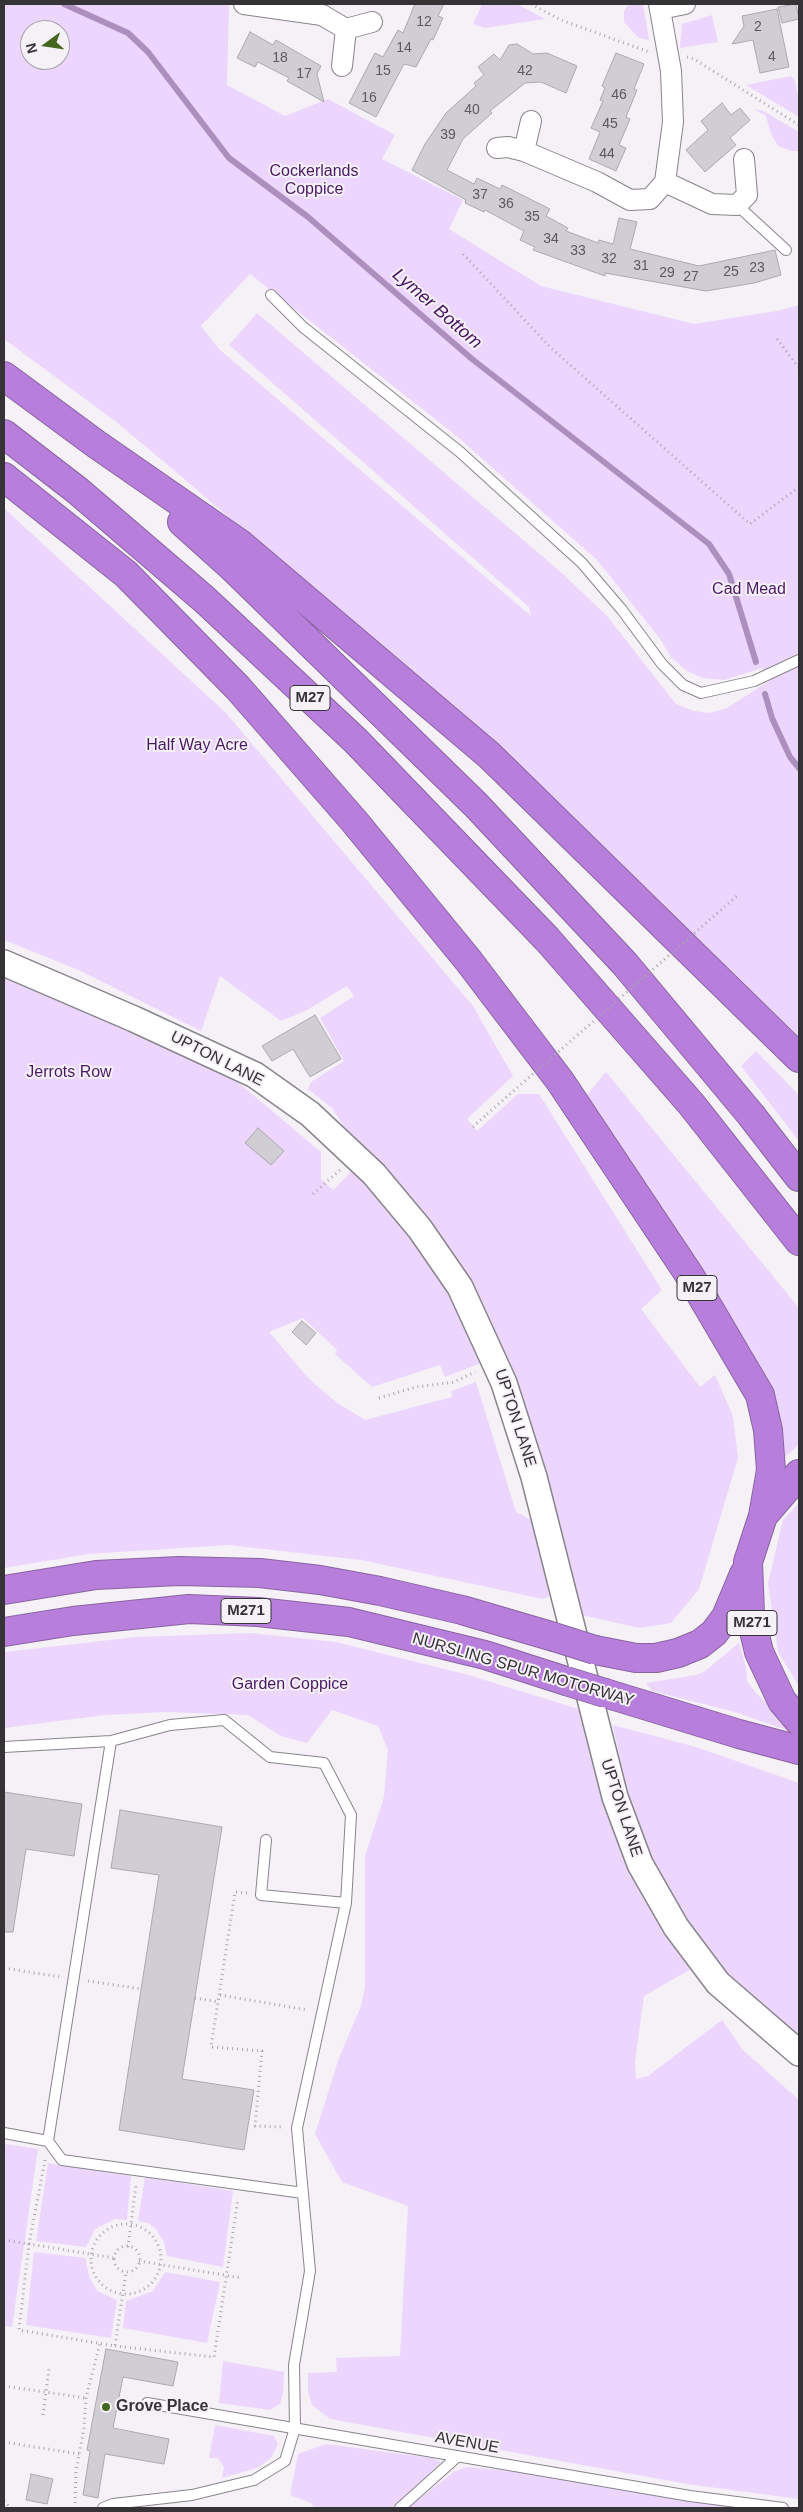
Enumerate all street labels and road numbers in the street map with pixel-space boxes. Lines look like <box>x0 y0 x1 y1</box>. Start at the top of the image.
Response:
road number: M27 <box>290 686 330 710</box>
street label: UPTON LANE <box>167 1027 267 1091</box>
road number: M27 <box>677 1276 717 1300</box>
street label: UPTON LANE <box>490 1367 540 1469</box>
road number: M271 <box>221 1598 271 1624</box>
road number: M271 <box>727 1610 777 1636</box>
street label: NURSLING SPUR MOTORWAY <box>410 1629 636 1711</box>
street label: UPTON LANE <box>596 1757 646 1859</box>
street label: AVENUE <box>434 2428 500 2458</box>

